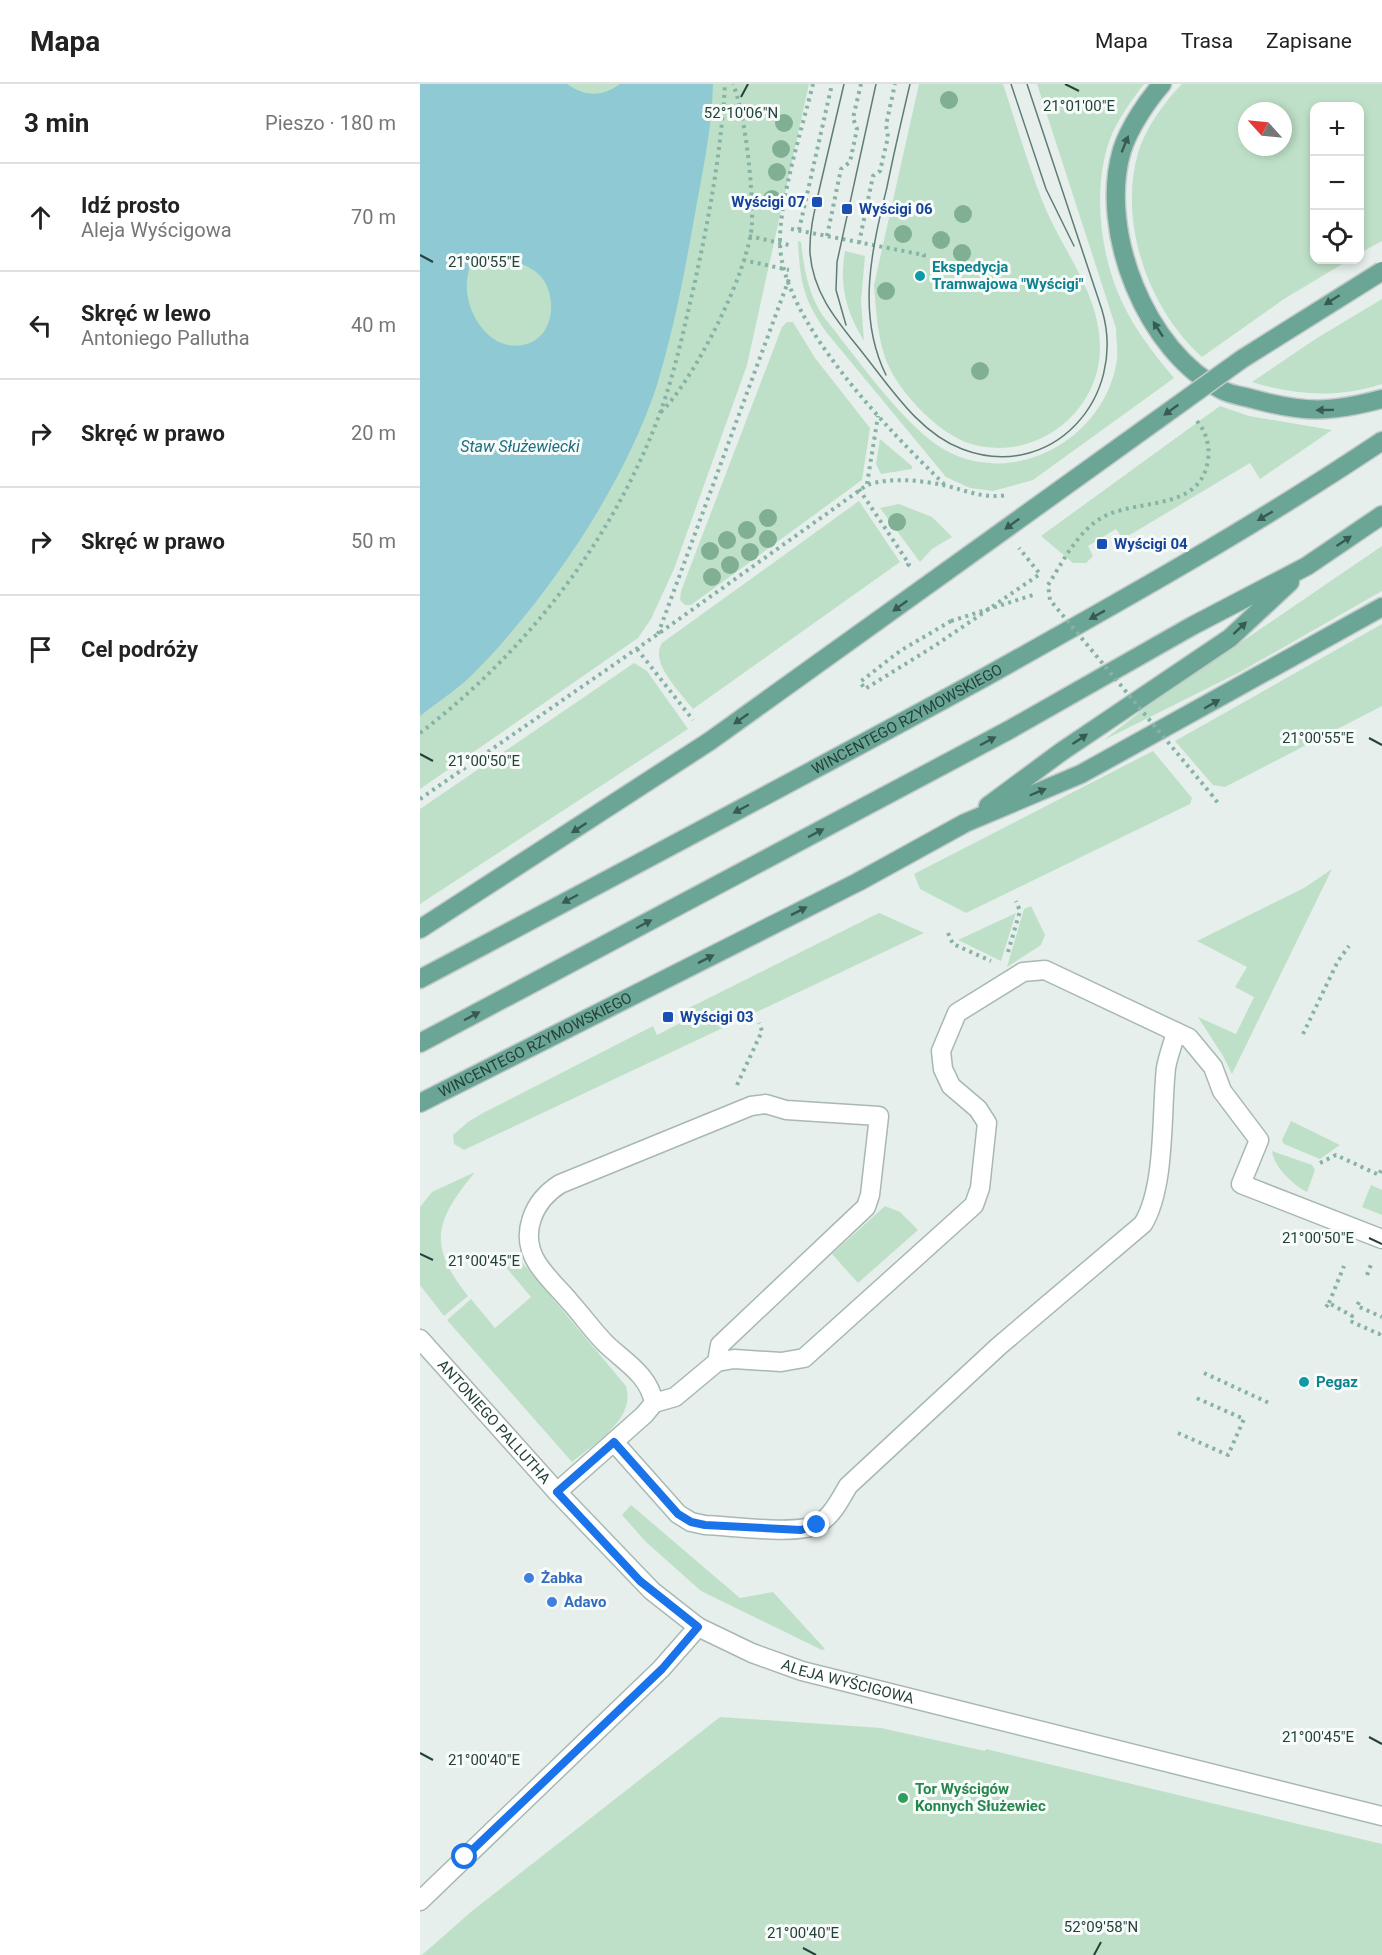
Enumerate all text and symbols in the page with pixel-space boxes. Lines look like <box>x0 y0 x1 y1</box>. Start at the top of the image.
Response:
text: Mapa <box>30 25 100 58</box>
text: Mapa <box>1095 29 1148 53</box>
text: Trasa <box>1181 29 1233 53</box>
text: Zapisane <box>1266 29 1352 53</box>
text: 21°01'00"E <box>1043 97 1116 115</box>
north arrow <box>1238 102 1292 156</box>
map controls <box>1310 102 1364 264</box>
button: + <box>1310 102 1364 156</box>
text: 52°10'06"N <box>704 104 778 122</box>
text: 3 min <box>24 108 89 138</box>
text: Pieszo · 180 m <box>265 111 396 135</box>
one-way arrow <box>1120 135 1130 153</box>
button: − <box>1310 156 1364 210</box>
text: Idź prosto <box>81 193 180 218</box>
place label: Wyścigi 07 <box>731 193 805 211</box>
marker: Wyścigi 07 <box>810 195 824 209</box>
place label: Wyścigi 06 <box>859 200 933 218</box>
icon: ahead <box>24 201 57 234</box>
marker: Wyścigi 06 <box>840 202 854 216</box>
text: 70 m <box>351 205 396 229</box>
button: locate <box>1310 210 1364 264</box>
text: Aleja Wyścigowa <box>81 218 232 242</box>
text: 21°00'55"E <box>448 253 521 271</box>
place label: Ekspedycja Tramwajowa "Wyścigi" <box>932 258 1084 293</box>
marker: Ekspedycja Tramwajowa "Wyścigi" <box>913 269 927 283</box>
one-way arrow <box>1323 295 1340 306</box>
text: Skręć w lewo <box>81 301 211 326</box>
icon: left <box>24 309 57 342</box>
text: 40 m <box>351 313 396 337</box>
one-way arrow <box>1152 321 1163 338</box>
text: Antoniego Pallutha <box>81 326 250 350</box>
one-way arrow <box>1163 404 1178 416</box>
one-way arrow <box>1315 405 1334 414</box>
icon: right <box>24 417 57 450</box>
text: Skręć w prawo <box>81 421 225 446</box>
text: 20 m <box>351 421 396 445</box>
water label: Staw Służewiecki <box>460 437 580 456</box>
one-way arrow <box>1257 510 1273 521</box>
one-way arrow <box>1005 518 1021 530</box>
icon: right <box>24 525 57 558</box>
text: Skręć w prawo <box>81 529 225 554</box>
text: 50 m <box>351 529 396 553</box>
place label: Wyścigi 04 <box>1114 535 1188 553</box>
one-way arrow <box>1336 535 1352 547</box>
marker: Wyścigi 04 <box>1095 537 1109 551</box>
one-way arrow <box>892 600 908 612</box>
one-way arrow <box>1088 610 1105 620</box>
one-way arrow <box>1233 621 1248 635</box>
icon: arrive <box>24 633 57 666</box>
text: Cel podróży <box>81 637 198 662</box>
street label: WINCENTEGO RZYMOWSKIEGO <box>809 660 1006 778</box>
one-way arrow <box>1204 698 1220 709</box>
one-way arrow <box>733 713 749 724</box>
text: 21°00'55"E <box>1282 729 1355 747</box>
one-way arrow <box>1072 733 1088 745</box>
one-way arrow <box>980 736 997 746</box>
text: 21°00'50"E <box>448 752 521 770</box>
one-way arrow <box>1030 787 1048 797</box>
one-way arrow <box>733 804 750 814</box>
one-way arrow <box>571 822 587 833</box>
one-way arrow <box>808 828 825 838</box>
one-way arrow <box>562 895 579 904</box>
one-way arrow <box>791 907 808 916</box>
one-way arrow <box>635 920 653 930</box>
one-way arrow <box>698 954 715 964</box>
street label: WINCENTEGO RZYMOWSKIEGO <box>436 989 635 1101</box>
place label: Wyścigi 03 <box>680 1008 754 1026</box>
marker: Wyścigi 03 <box>661 1010 675 1024</box>
one-way arrow <box>463 1011 480 1021</box>
text: 21°00'50"E <box>1282 1229 1355 1247</box>
text: 21°00'45"E <box>448 1252 521 1270</box>
street label: ANTONIEGO PALLUTHA <box>434 1356 554 1488</box>
place label: Pegaz <box>1316 1373 1358 1391</box>
marker: Pegaz <box>1297 1375 1311 1389</box>
route end <box>803 1511 829 1537</box>
place label: Żabka <box>541 1569 583 1587</box>
marker: Żabka <box>522 1571 536 1585</box>
place label: Adavo <box>564 1593 606 1611</box>
marker: Adavo <box>545 1595 559 1609</box>
street label: ALEJA WYŚCIGOWA <box>779 1655 916 1708</box>
text: 21°00'45"E <box>1282 1728 1355 1746</box>
text: 21°00'40"E <box>448 1751 521 1769</box>
place label: Tor Wyścigów Konnych Służewiec <box>915 1780 1046 1815</box>
marker: Tor Wyścigów Konnych Służewiec <box>896 1791 910 1805</box>
route start <box>451 1843 477 1869</box>
text: 52°09'58"N <box>1064 1918 1138 1936</box>
text: 21°00'40"E <box>767 1924 840 1942</box>

